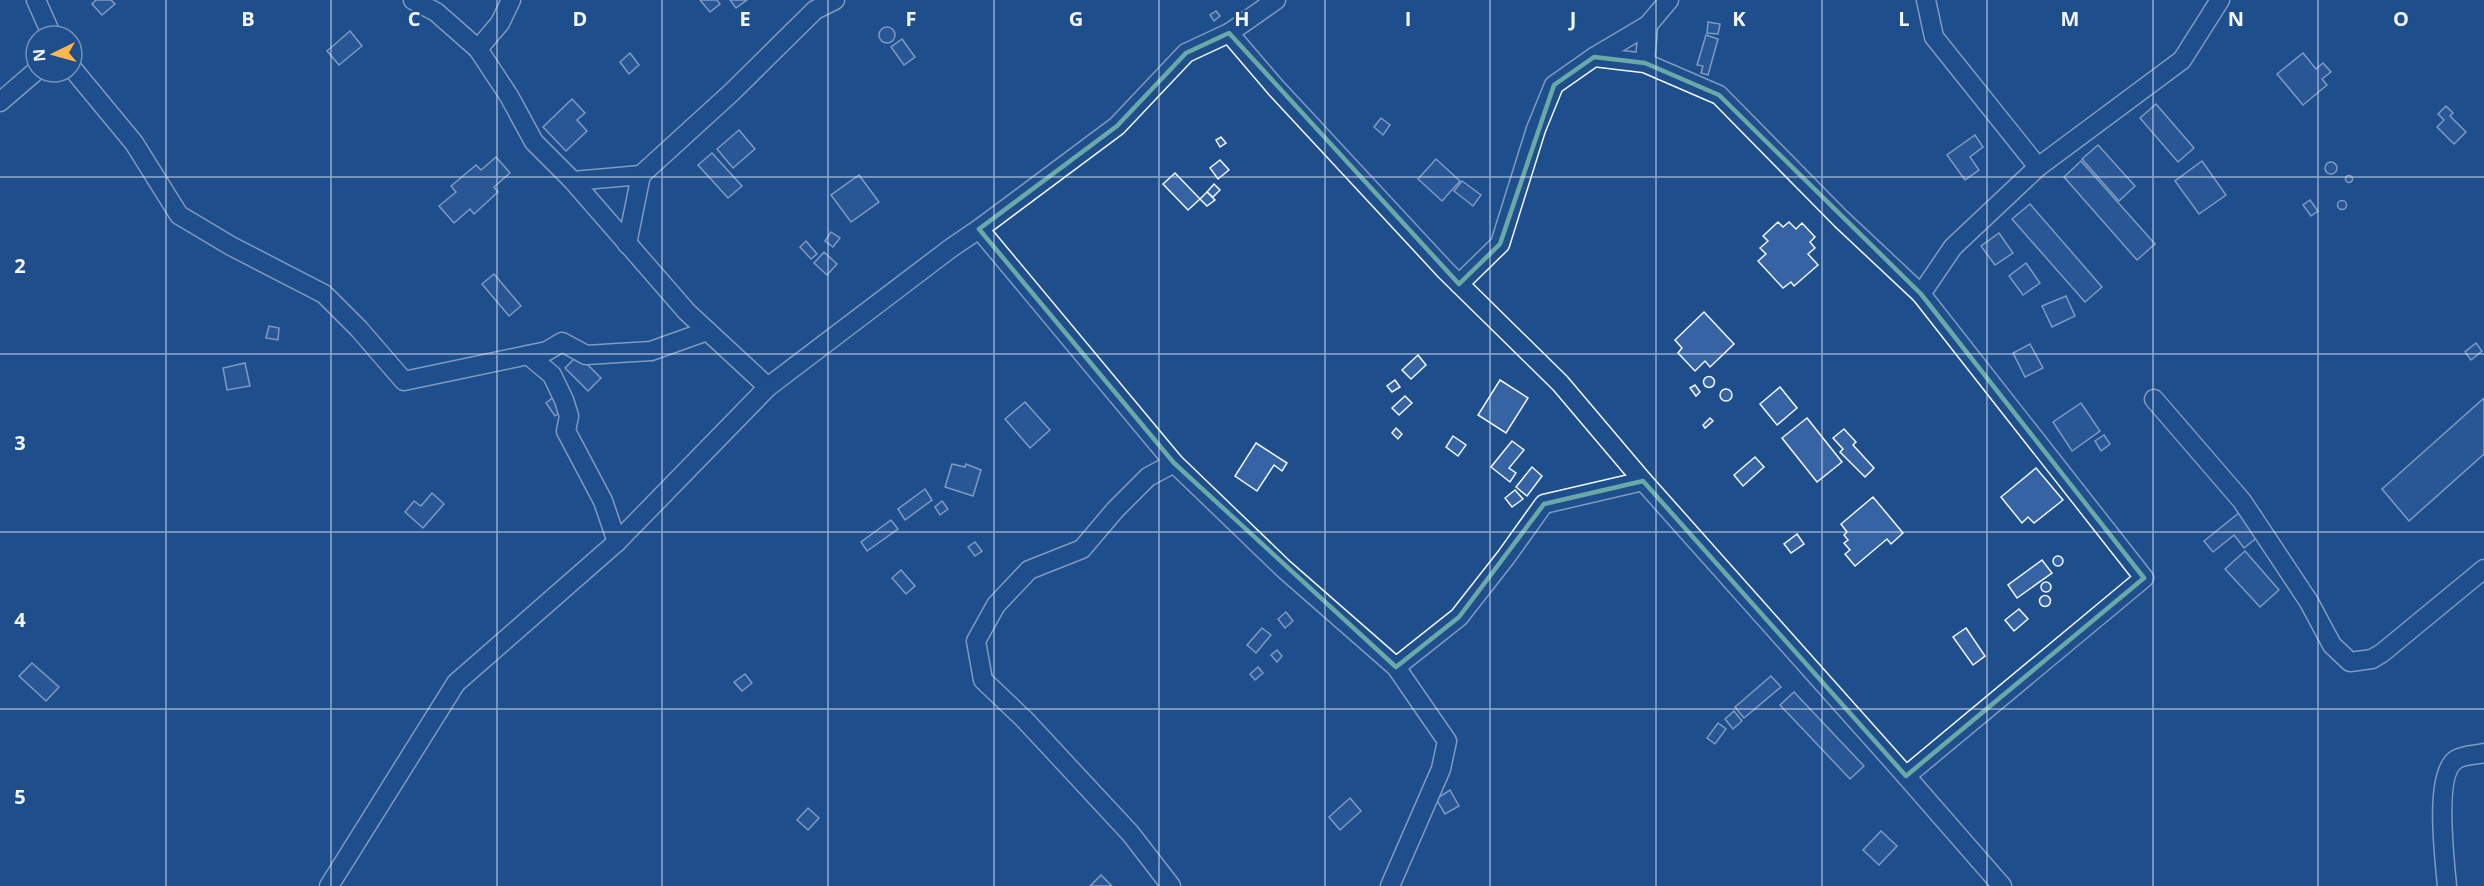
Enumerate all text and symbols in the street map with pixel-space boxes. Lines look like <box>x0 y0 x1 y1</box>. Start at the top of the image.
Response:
text: B <box>241 5 255 32</box>
text: C <box>408 5 421 32</box>
text: D <box>573 5 587 32</box>
text: E <box>739 5 751 32</box>
text: F <box>906 5 916 32</box>
text: G <box>1069 5 1083 32</box>
text: H <box>1234 5 1250 32</box>
text: I <box>1405 5 1411 32</box>
text: J <box>1568 5 1576 32</box>
text: K <box>1732 5 1746 32</box>
text: L <box>1898 5 1910 32</box>
text: M <box>2061 5 2079 32</box>
text: N <box>2228 5 2244 32</box>
text: O <box>2393 5 2409 32</box>
north arrow <box>24 24 84 84</box>
text: N <box>28 48 51 63</box>
text: 2 <box>14 252 26 279</box>
text: 3 <box>14 429 26 456</box>
text: 4 <box>14 606 26 633</box>
text: 5 <box>14 783 26 810</box>

